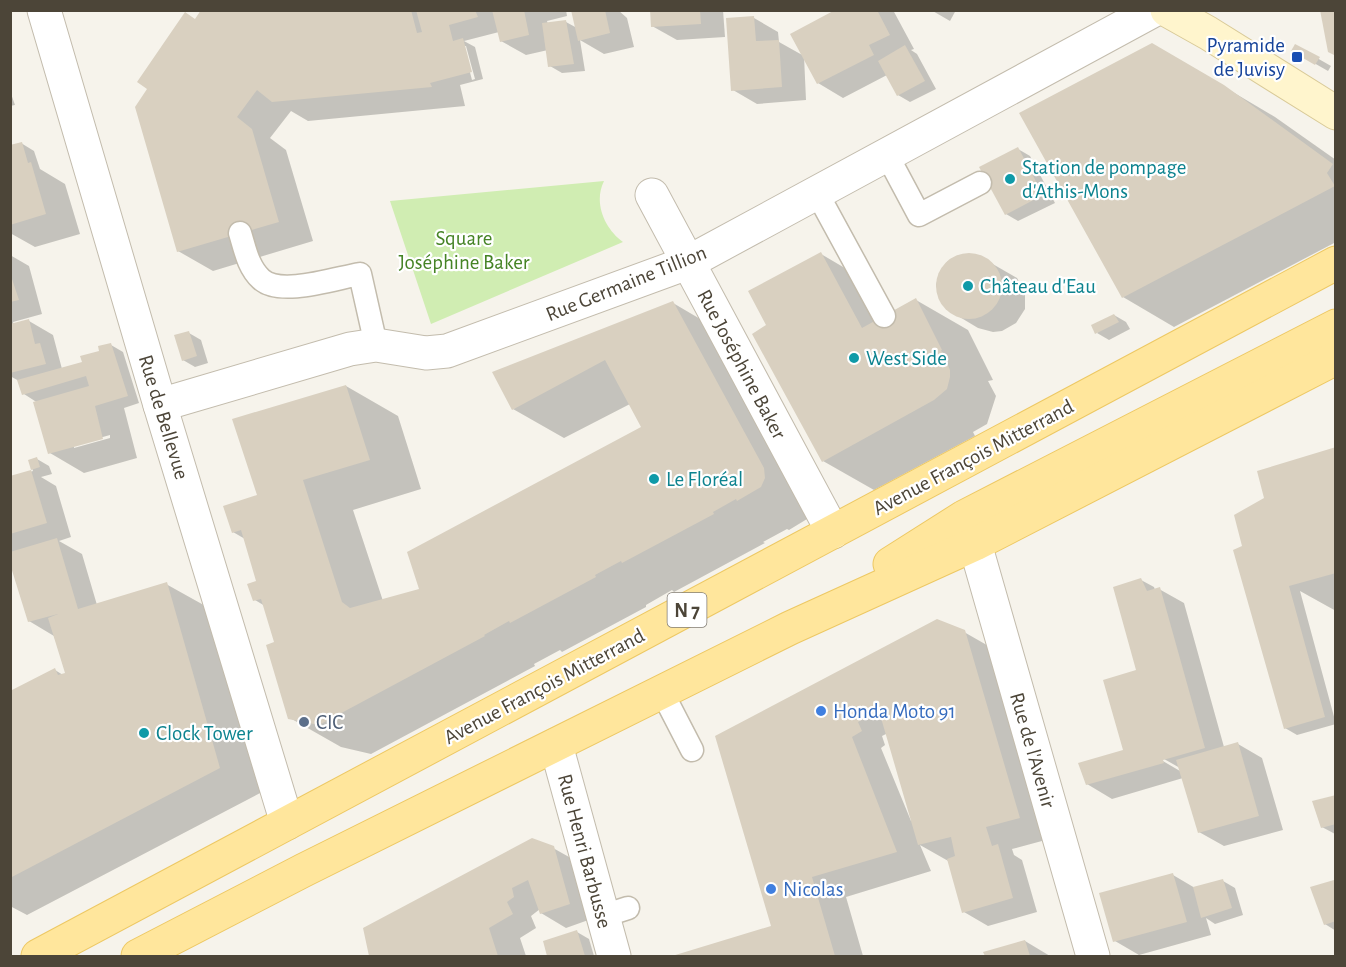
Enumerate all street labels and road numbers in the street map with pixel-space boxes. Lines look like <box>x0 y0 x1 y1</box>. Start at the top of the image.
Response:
street label: Rue Germaine Tillion <box>543 242 709 325</box>
street label: Rue Joséphine Baker <box>693 286 790 443</box>
street label: Rue de Bellevue <box>135 352 192 482</box>
street label: Avenue François Mitterrand <box>870 396 1077 519</box>
road number: N 7 <box>668 593 706 627</box>
street label: Avenue François Mitterrand <box>441 625 648 748</box>
street label: Rue de l'Avenir <box>1006 690 1059 811</box>
street label: Rue Henri Barbusse <box>554 772 615 931</box>

